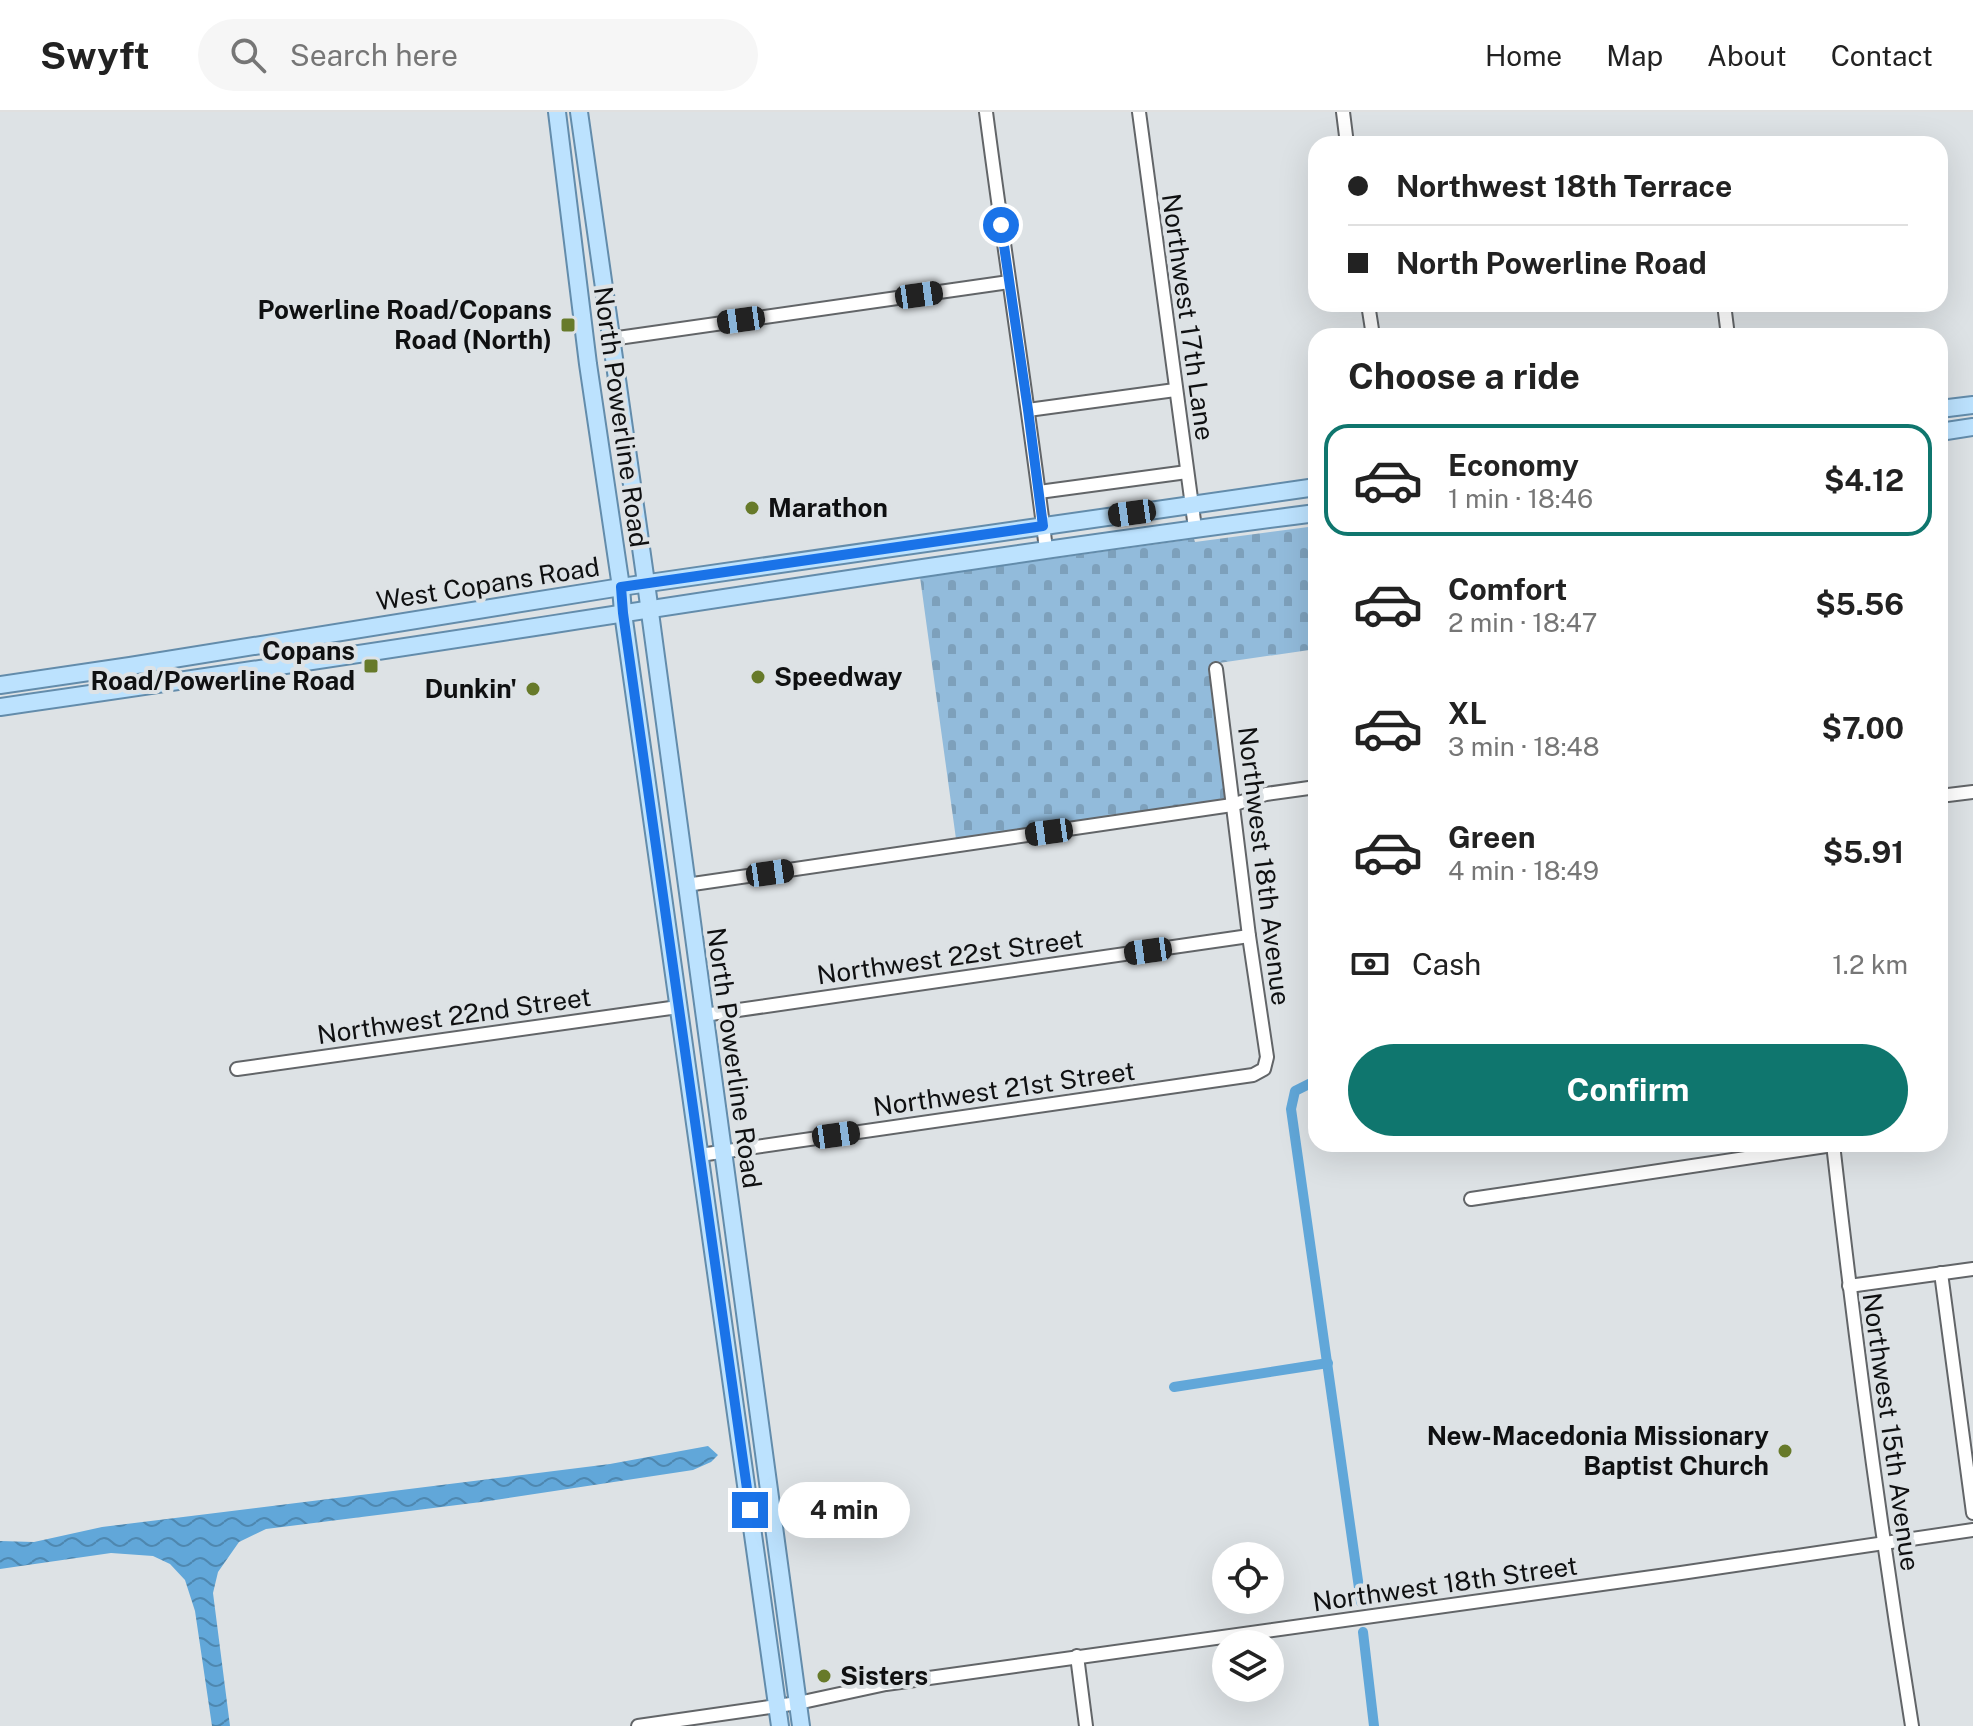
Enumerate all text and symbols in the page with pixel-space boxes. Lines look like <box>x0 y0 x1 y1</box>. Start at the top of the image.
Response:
search box <box>198 19 758 91</box>
text: Swyft <box>40 33 150 78</box>
icon: search <box>226 33 270 77</box>
text: Search here <box>290 37 458 73</box>
text: Home <box>1485 39 1562 72</box>
text: Map <box>1606 39 1663 72</box>
text: About <box>1707 39 1787 72</box>
text: Contact <box>1831 39 1933 72</box>
text: Northwest 18th Terrace <box>1396 168 1732 204</box>
street label: Northwest 17th Lane <box>1156 192 1221 442</box>
route start <box>983 207 1019 243</box>
text: North Powerline Road <box>1396 245 1707 281</box>
car <box>894 280 944 310</box>
street label: North Powerline Road <box>588 285 655 549</box>
place label: Powerline Road/Copans Road (North) <box>257 294 552 355</box>
car <box>716 305 766 335</box>
marker: Powerline Road/Copans Road (North) <box>559 316 577 334</box>
text: Choose a ride <box>1348 355 1580 397</box>
icon: car <box>1352 444 1424 516</box>
text: Economy <box>1448 447 1579 483</box>
text: $4.12 <box>1824 462 1904 498</box>
text: 1 min · 18:46 <box>1448 483 1593 514</box>
place label: Marathon <box>768 492 888 523</box>
car <box>1107 498 1157 528</box>
marker: Marathon <box>743 499 761 517</box>
street label: West Copans Road <box>374 551 602 616</box>
icon: car <box>1352 568 1424 640</box>
text: Comfort <box>1448 571 1567 607</box>
text: $5.56 <box>1815 586 1904 622</box>
text: 2 min · 18:47 <box>1448 607 1597 638</box>
place label: Copans Road/Powerline Road <box>90 635 355 696</box>
marker: Copans Road/Powerline Road <box>362 657 380 675</box>
place label: Speedway <box>774 661 903 692</box>
marker: Speedway <box>749 668 767 686</box>
place label: Dunkin' <box>424 673 517 704</box>
marker: Dunkin' <box>524 680 542 698</box>
icon: car <box>1352 692 1424 764</box>
text: XL <box>1448 695 1487 731</box>
text: $7.00 <box>1822 710 1904 746</box>
street label: Northwest 18th Avenue <box>1232 725 1297 1007</box>
text: 3 min · 18:48 <box>1448 731 1600 762</box>
icon: car <box>1352 816 1424 888</box>
car <box>1024 817 1074 847</box>
text: Green <box>1448 819 1535 855</box>
text: $5.91 <box>1823 834 1904 870</box>
text: 4 min · 18:49 <box>1448 855 1599 886</box>
car <box>745 858 795 888</box>
street label: Northwest 22st Street <box>815 922 1085 991</box>
street label: North Powerline Road <box>701 926 768 1190</box>
car <box>1123 936 1173 966</box>
icon: cash <box>1348 942 1392 986</box>
text: Cash <box>1412 946 1481 982</box>
text: 1.2 km <box>1832 949 1908 980</box>
street label: Northwest 22nd Street <box>315 981 593 1050</box>
button: Confirm <box>1348 1044 1908 1136</box>
street label: Northwest 21st Street <box>871 1055 1137 1122</box>
car <box>811 1120 861 1150</box>
street label: Northwest 15th Avenue <box>1857 1291 1926 1573</box>
place label: New-Macedonia Missionary Baptist Church <box>1427 1420 1769 1481</box>
marker: New-Macedonia Missionary Baptist Church <box>1776 1442 1794 1460</box>
callout: 4 min <box>778 1482 910 1538</box>
route end <box>732 1492 768 1528</box>
text: 4 min <box>810 1494 878 1525</box>
map controls <box>1212 1542 1284 1702</box>
button: locate <box>1212 1542 1284 1614</box>
street label: Northwest 18th Street <box>1310 1550 1579 1617</box>
button: layers <box>1212 1630 1284 1702</box>
place label: Sisters <box>840 1660 928 1691</box>
marker: Sisters <box>815 1667 833 1685</box>

